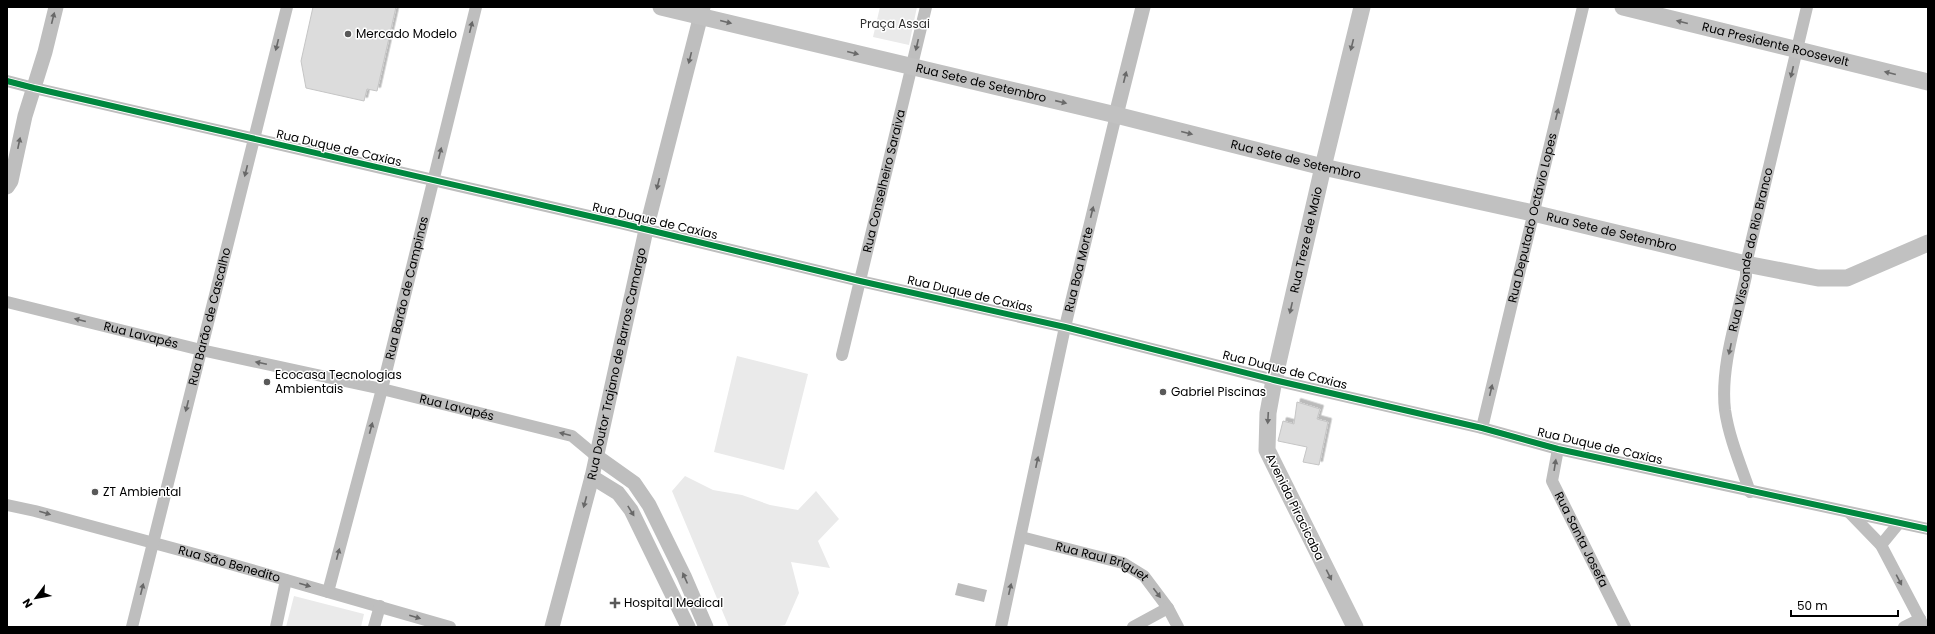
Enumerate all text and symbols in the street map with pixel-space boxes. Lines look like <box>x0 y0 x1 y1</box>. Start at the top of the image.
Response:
one-way arrow <box>51 12 57 24</box>
park label: Praça Assai <box>860 15 930 32</box>
one-way arrow <box>1676 18 1688 24</box>
street label: Rua Presidente Roosevelt <box>1700 18 1851 70</box>
one-way arrow <box>720 19 732 25</box>
one-way arrow <box>468 20 474 32</box>
place label: Mercado Modelo <box>356 25 457 42</box>
marker: Mercado Modelo <box>343 29 353 39</box>
one-way arrow <box>274 39 280 51</box>
one-way arrow <box>914 39 920 51</box>
one-way arrow <box>1349 39 1355 51</box>
one-way arrow <box>846 50 859 56</box>
one-way arrow <box>687 53 693 65</box>
street label: Rua Sete de Setembro <box>914 59 1049 106</box>
one-way arrow <box>1789 66 1795 78</box>
one-way arrow <box>1884 69 1896 75</box>
one-way arrow <box>1123 71 1129 83</box>
one-way arrow <box>1055 99 1067 105</box>
street label: Rua Conselheiro Saraiva <box>858 108 909 254</box>
one-way arrow <box>1555 108 1561 120</box>
street label: Rua Duque de Caxias <box>275 125 403 170</box>
one-way arrow <box>1181 130 1193 136</box>
street label: Rua Deputado Octávio Lopes <box>1503 131 1560 305</box>
street label: Rua Sete de Setembro <box>1229 135 1363 183</box>
one-way arrow <box>17 137 23 149</box>
one-way arrow <box>437 147 443 159</box>
one-way arrow <box>242 165 248 177</box>
street label: Rua Visconde do Rio Branco <box>1724 165 1777 333</box>
one-way arrow <box>654 178 660 190</box>
street label: Rua Treze de Maio <box>1285 185 1326 295</box>
street label: Rua Duque de Caxias <box>591 198 719 243</box>
one-way arrow <box>1090 206 1096 218</box>
street label: Rua Sete de Setembro <box>1545 208 1679 255</box>
street label: Rua Barão de Campinas <box>381 215 432 361</box>
street label: Rua Boa Morte <box>1060 225 1097 314</box>
street label: Rua Barão de Cascalho <box>184 245 235 387</box>
street label: Rua Doutor Trajano de Barros Camargo <box>583 246 650 482</box>
street label: Rua Duque de Caxias <box>906 271 1034 316</box>
one-way arrow <box>1287 301 1293 314</box>
one-way arrow <box>74 317 86 323</box>
street label: Rua Lavapés <box>102 317 180 352</box>
one-way arrow <box>1727 343 1733 355</box>
street label: Rua Duque de Caxias <box>1221 346 1349 393</box>
one-way arrow <box>255 360 267 366</box>
place label: Ecocasa Tecnologias Ambientais <box>275 366 402 397</box>
marker: Ecocasa Tecnologias Ambientais <box>262 377 272 387</box>
place label: Gabriel Piscinas <box>1171 383 1266 400</box>
one-way arrow <box>1489 384 1495 396</box>
marker: Gabriel Piscinas <box>1158 387 1168 397</box>
street label: Rua Lavapés <box>418 390 496 424</box>
one-way arrow <box>184 400 190 412</box>
one-way arrow <box>1264 412 1271 424</box>
one-way arrow <box>368 422 374 434</box>
street label: Rua Duque de Caxias <box>1536 423 1664 468</box>
one-way arrow <box>558 430 571 436</box>
street label: Avenida Piracicaba <box>1262 451 1329 563</box>
one-way arrow <box>1034 456 1040 468</box>
one-way arrow <box>1552 459 1558 471</box>
place label: ZT Ambiental <box>103 483 181 500</box>
marker: ZT Ambiental <box>90 487 100 497</box>
street label: Rua Santa Josefa <box>1551 489 1613 590</box>
one-way arrow <box>582 496 588 508</box>
one-way arrow <box>628 505 635 517</box>
one-way arrow <box>39 511 51 517</box>
street label: Rua Raul Briguet <box>1054 537 1154 584</box>
street label: Rua São Benedito <box>176 541 283 586</box>
one-way arrow <box>335 548 341 560</box>
one-way arrow <box>1326 570 1332 581</box>
one-way arrow <box>682 573 688 584</box>
one-way arrow <box>1896 574 1902 586</box>
north arrow <box>16 578 56 618</box>
one-way arrow <box>300 582 312 588</box>
one-way arrow <box>139 583 145 595</box>
one-way arrow <box>1007 583 1013 595</box>
one-way arrow <box>1153 588 1161 598</box>
scale bar <box>1791 592 1898 618</box>
place label: Hospital Medical <box>624 594 723 611</box>
text: N <box>19 596 36 611</box>
marker: Hospital Medical <box>609 597 621 609</box>
text: 50 m <box>1797 597 1828 614</box>
one-way arrow <box>409 614 421 620</box>

